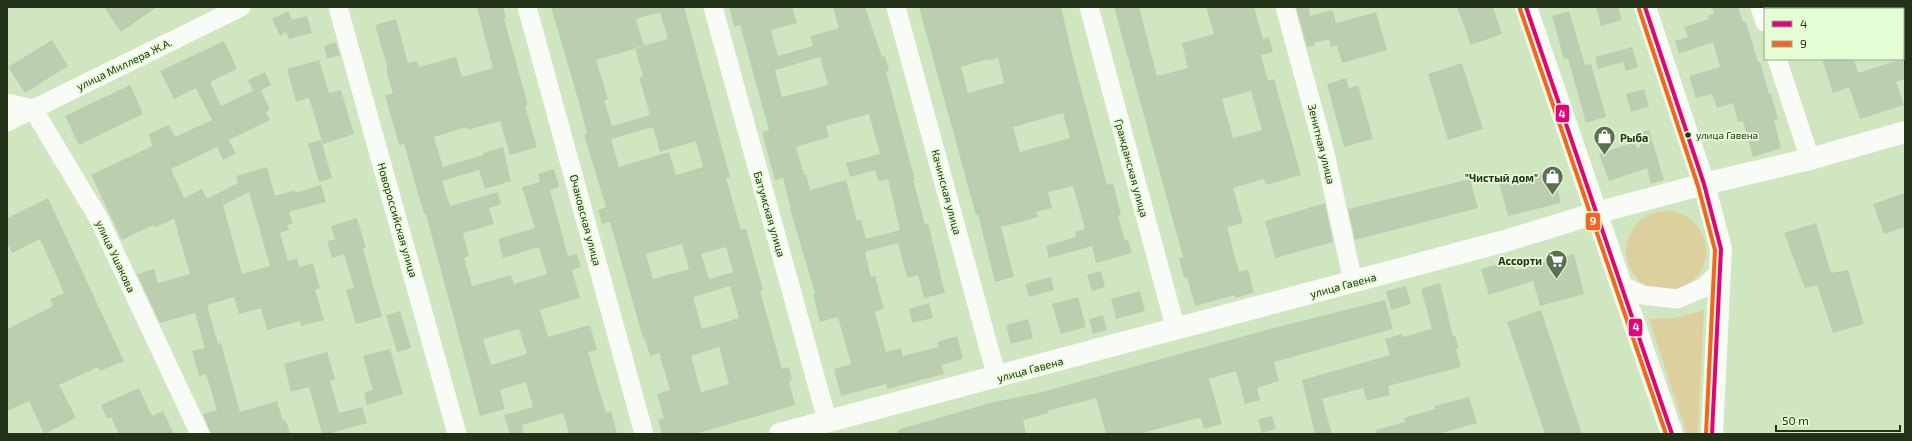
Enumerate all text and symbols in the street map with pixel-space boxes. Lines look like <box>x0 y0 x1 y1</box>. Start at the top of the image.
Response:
legend <box>1764 8 1904 60</box>
text: 4 <box>1800 16 1807 30</box>
street label: улица Миллера Ж.А. <box>74 35 174 94</box>
text: 9 <box>1800 36 1807 50</box>
street label: Зенитная улица <box>1305 103 1338 186</box>
line badge: 4 <box>1555 104 1570 123</box>
text: 4 <box>1558 107 1566 120</box>
street label: Гражданская улица <box>1112 117 1151 219</box>
shop icon: Рыба <box>1592 124 1618 157</box>
place label: улица Гавена <box>1696 129 1758 142</box>
marker: улица Гавена <box>1683 130 1693 140</box>
place label: Рыба <box>1620 131 1648 144</box>
street label: Качинская улица <box>928 148 965 236</box>
street label: Новороссийская улица <box>374 161 421 279</box>
shop icon: "Чистый дом" <box>1540 164 1566 197</box>
street label: Батумская улица <box>751 170 788 259</box>
place label: "Чистый дом" <box>1465 171 1538 184</box>
street label: Очаковская улица <box>567 173 604 267</box>
line badge: 9 <box>1585 212 1601 231</box>
text: 9 <box>1590 214 1596 227</box>
street label: улица Ушакова <box>93 218 138 295</box>
supermarket icon: Ассорти <box>1544 247 1570 280</box>
place label: Ассорти <box>1498 254 1542 267</box>
street label: улица Гавена <box>1308 270 1378 301</box>
line badge: 4 <box>1628 318 1643 337</box>
text: 4 <box>1632 320 1640 333</box>
street label: улица Гавена <box>995 354 1065 385</box>
scale bar <box>1776 407 1900 433</box>
text: 50 m <box>1782 413 1809 427</box>

